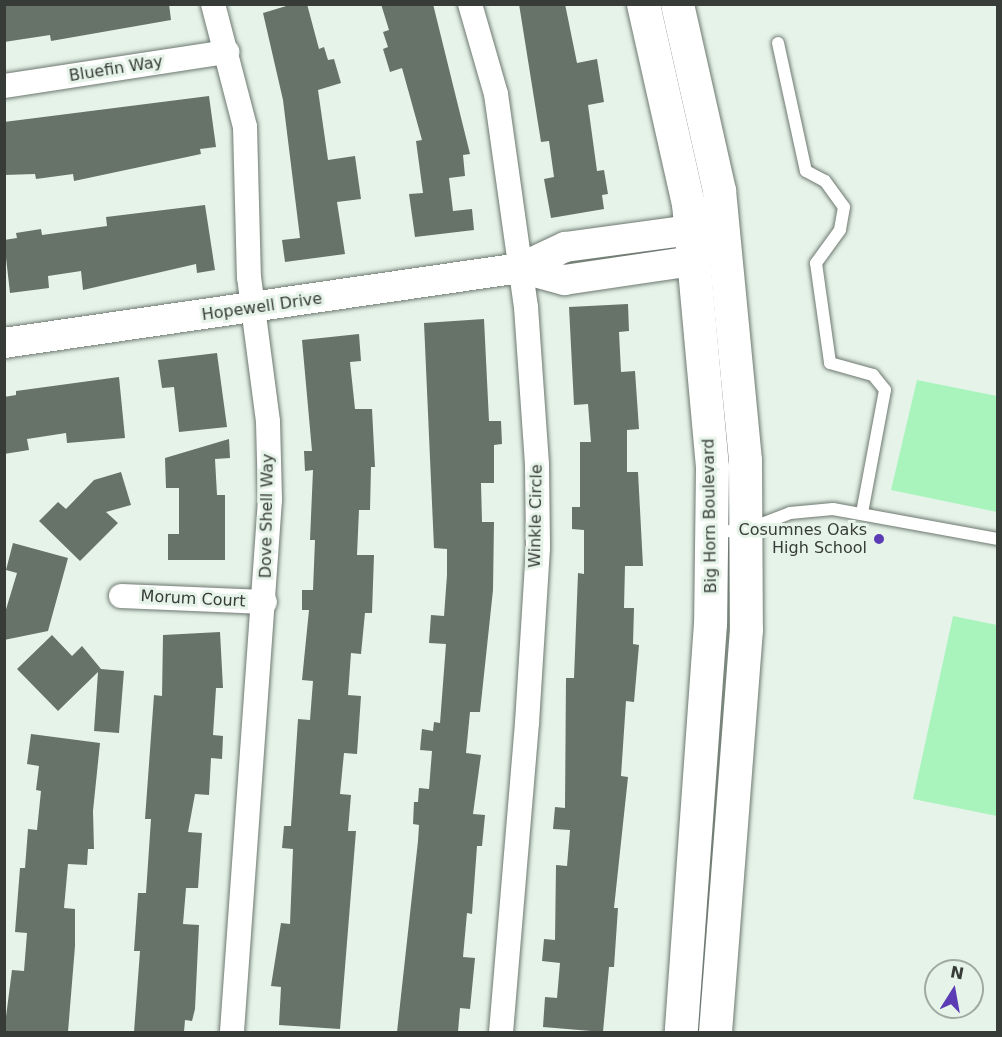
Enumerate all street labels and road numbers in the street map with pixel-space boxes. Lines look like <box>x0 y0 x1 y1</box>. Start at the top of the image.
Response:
street label: Bluefin Way <box>68 52 164 86</box>
street label: Hopewell Drive <box>201 289 323 325</box>
street label: Big Horn Boulevard <box>699 438 721 594</box>
street label: Dove Shell Way <box>256 453 278 579</box>
street label: Winkle Circle <box>525 464 547 568</box>
street label: Morum Court <box>140 587 246 611</box>

